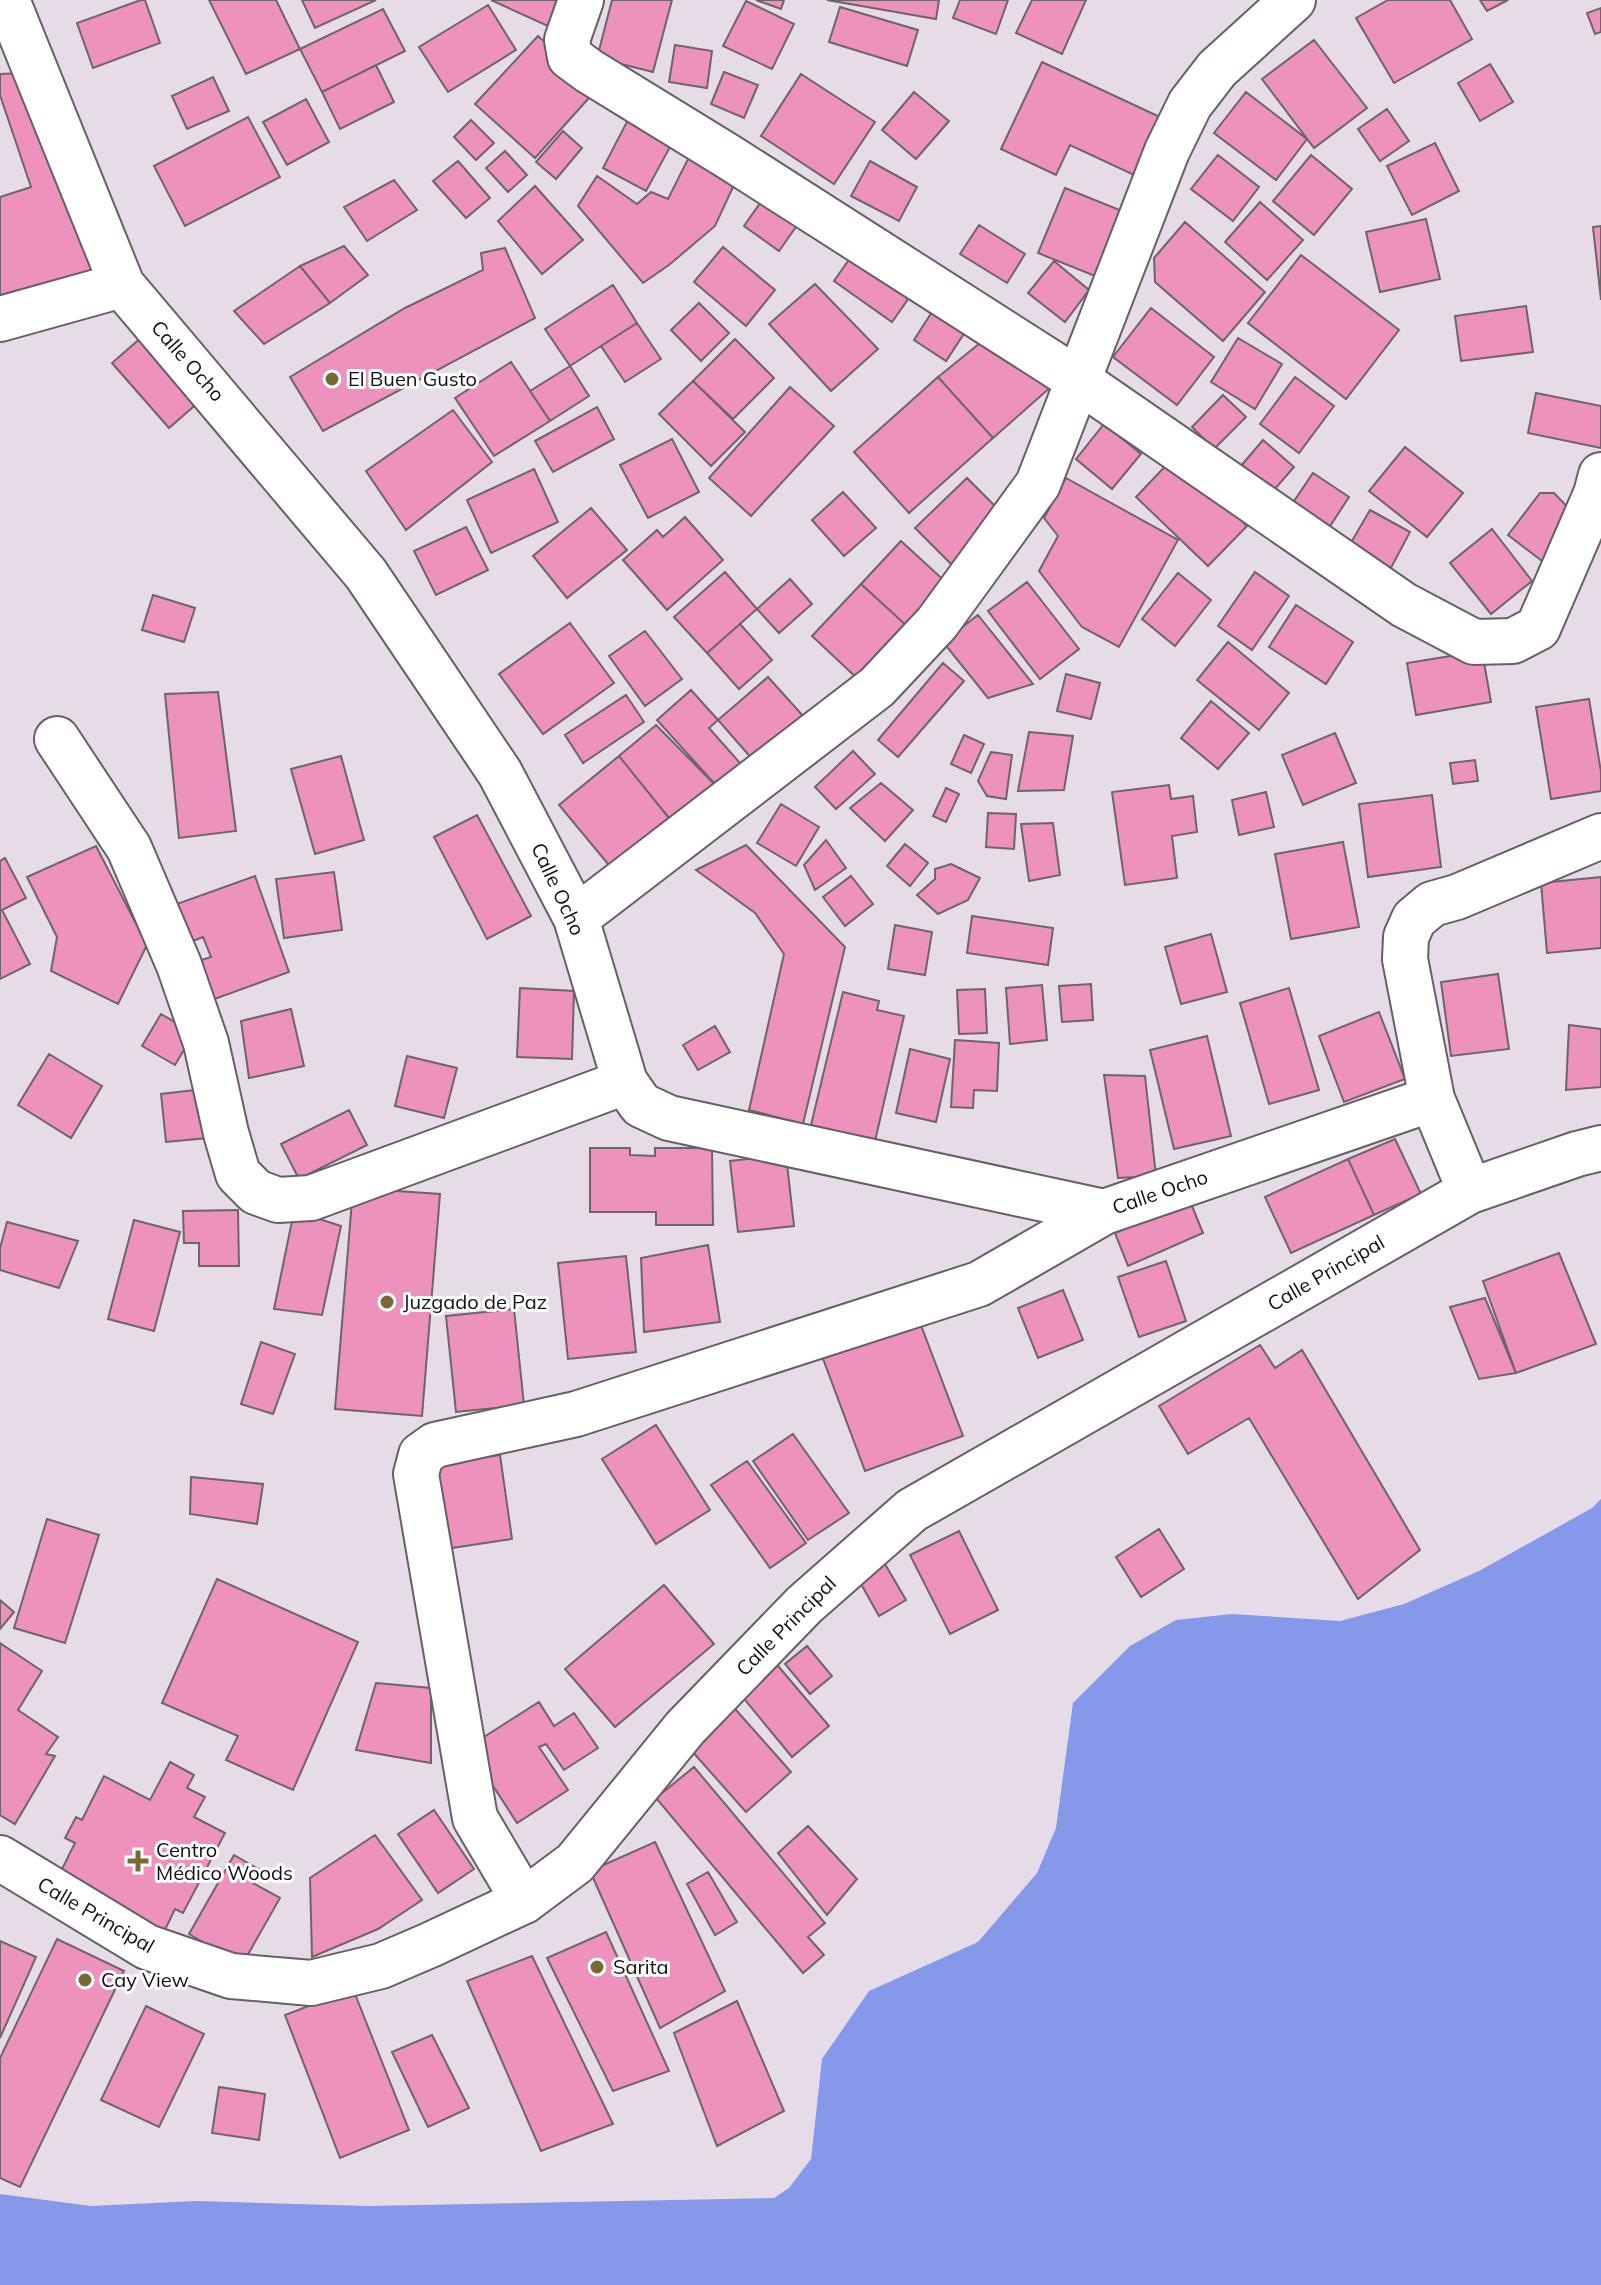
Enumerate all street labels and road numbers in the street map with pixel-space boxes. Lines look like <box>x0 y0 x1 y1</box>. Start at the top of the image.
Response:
street label: Calle Ocho <box>146 315 230 406</box>
street label: Calle Ocho <box>526 838 591 939</box>
street label: Calle Ocho <box>1109 1164 1211 1220</box>
street label: Calle Principal <box>1263 1229 1389 1316</box>
street label: Calle Principal <box>731 1571 841 1681</box>
street label: Calle Principal <box>33 1871 159 1958</box>

